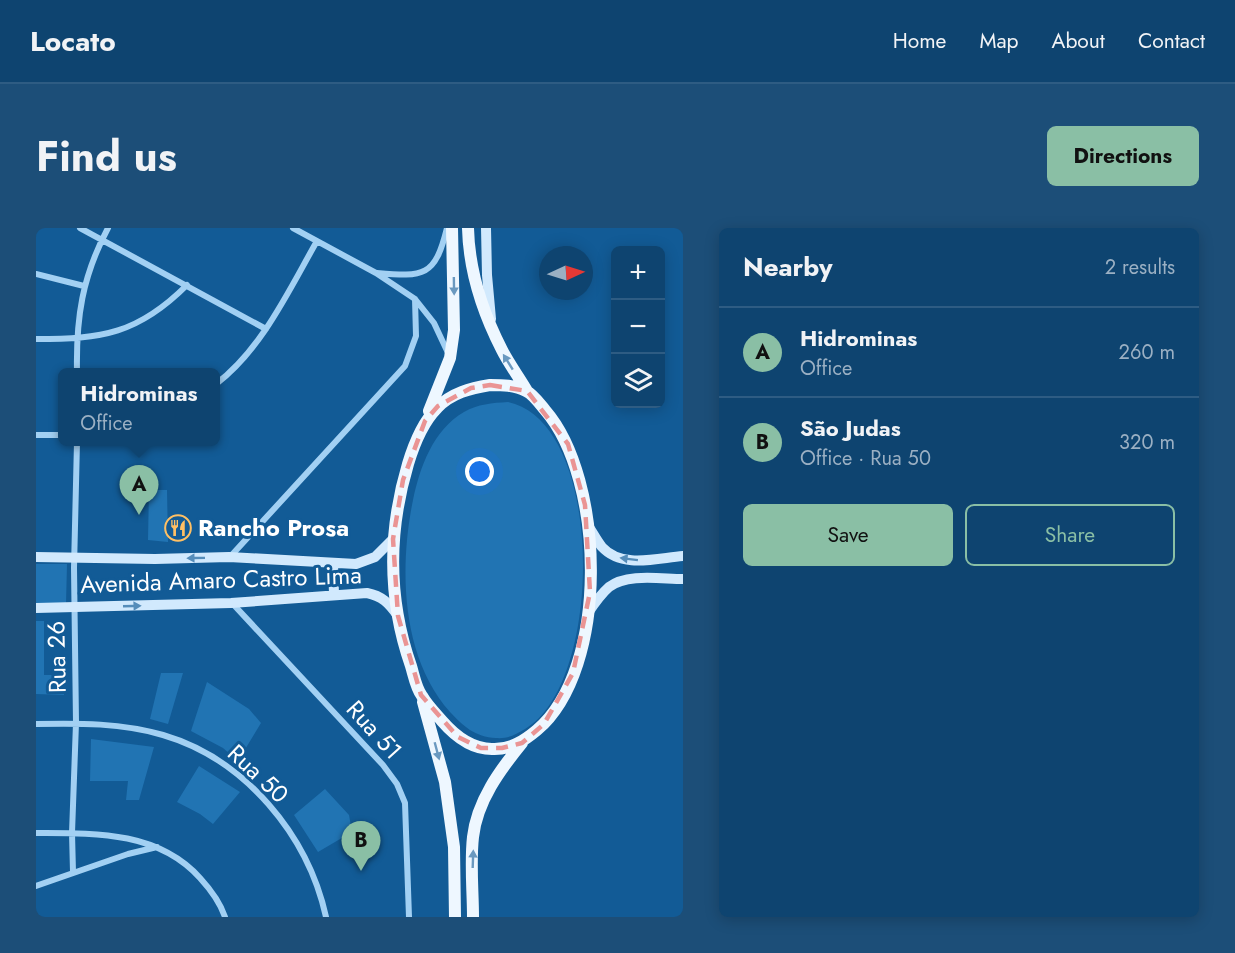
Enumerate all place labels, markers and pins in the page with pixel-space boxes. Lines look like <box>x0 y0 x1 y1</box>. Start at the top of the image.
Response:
pin: A <box>120 466 158 515</box>
place label: Rancho Prosa <box>198 510 349 545</box>
restaurant icon: Rancho Prosa <box>163 513 193 543</box>
pin: B <box>342 822 380 871</box>

